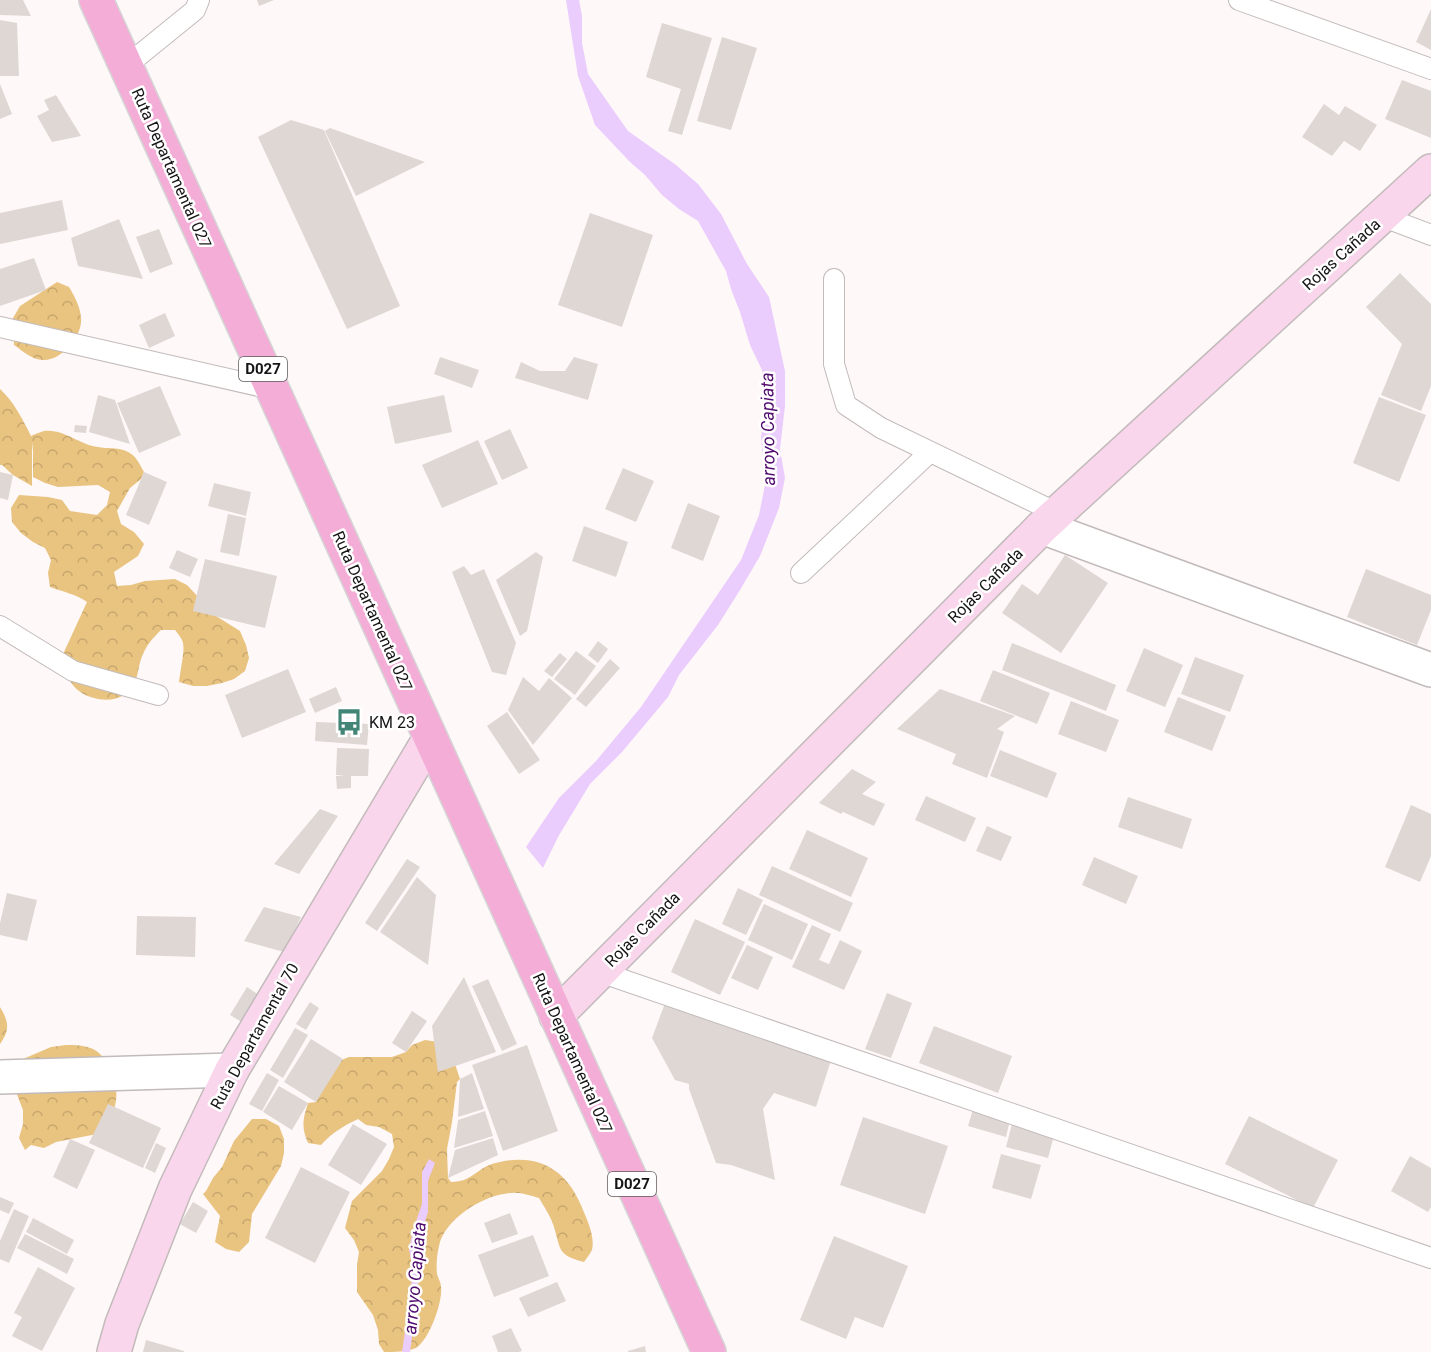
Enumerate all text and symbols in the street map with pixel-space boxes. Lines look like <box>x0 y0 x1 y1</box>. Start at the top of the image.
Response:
street label: Ruta Departamental 027 <box>128 85 215 251</box>
street label: Rojas Cañada <box>1299 214 1384 294</box>
road number: D027 <box>239 357 287 381</box>
water label: arroyo Capiata <box>756 372 779 486</box>
street label: Ruta Departamental 027 <box>329 528 416 694</box>
street label: Rojas Cañada <box>944 544 1027 627</box>
bus stop icon: KM 23 <box>334 707 364 737</box>
place label: KM 23 <box>369 713 415 732</box>
street label: Rojas Cañada <box>601 888 684 971</box>
street label: Ruta Departamental 70 <box>206 960 303 1113</box>
street label: Ruta Departamental 027 <box>529 970 616 1136</box>
road number: D027 <box>608 1172 656 1196</box>
water label: arroyo Capiata <box>399 1221 430 1335</box>

